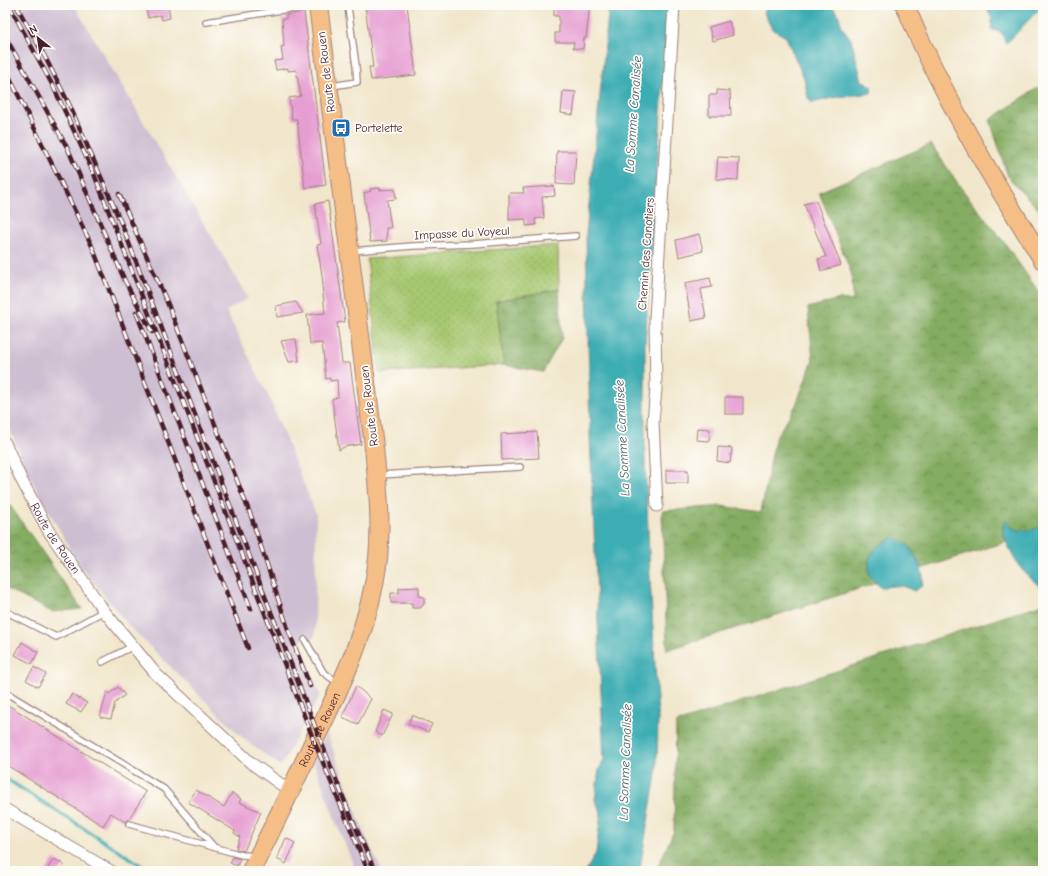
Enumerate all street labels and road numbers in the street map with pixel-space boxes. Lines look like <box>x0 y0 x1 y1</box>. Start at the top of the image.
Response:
street label: Route de Rouen <box>314 31 338 113</box>
street label: Chemin des Canotiers <box>635 197 657 311</box>
street label: Impasse du Voyeul <box>414 224 510 242</box>
street label: Route de Rouen <box>357 365 381 447</box>
street label: Route de Rouen <box>28 500 83 576</box>
street label: Route de Rouen <box>296 690 343 769</box>

